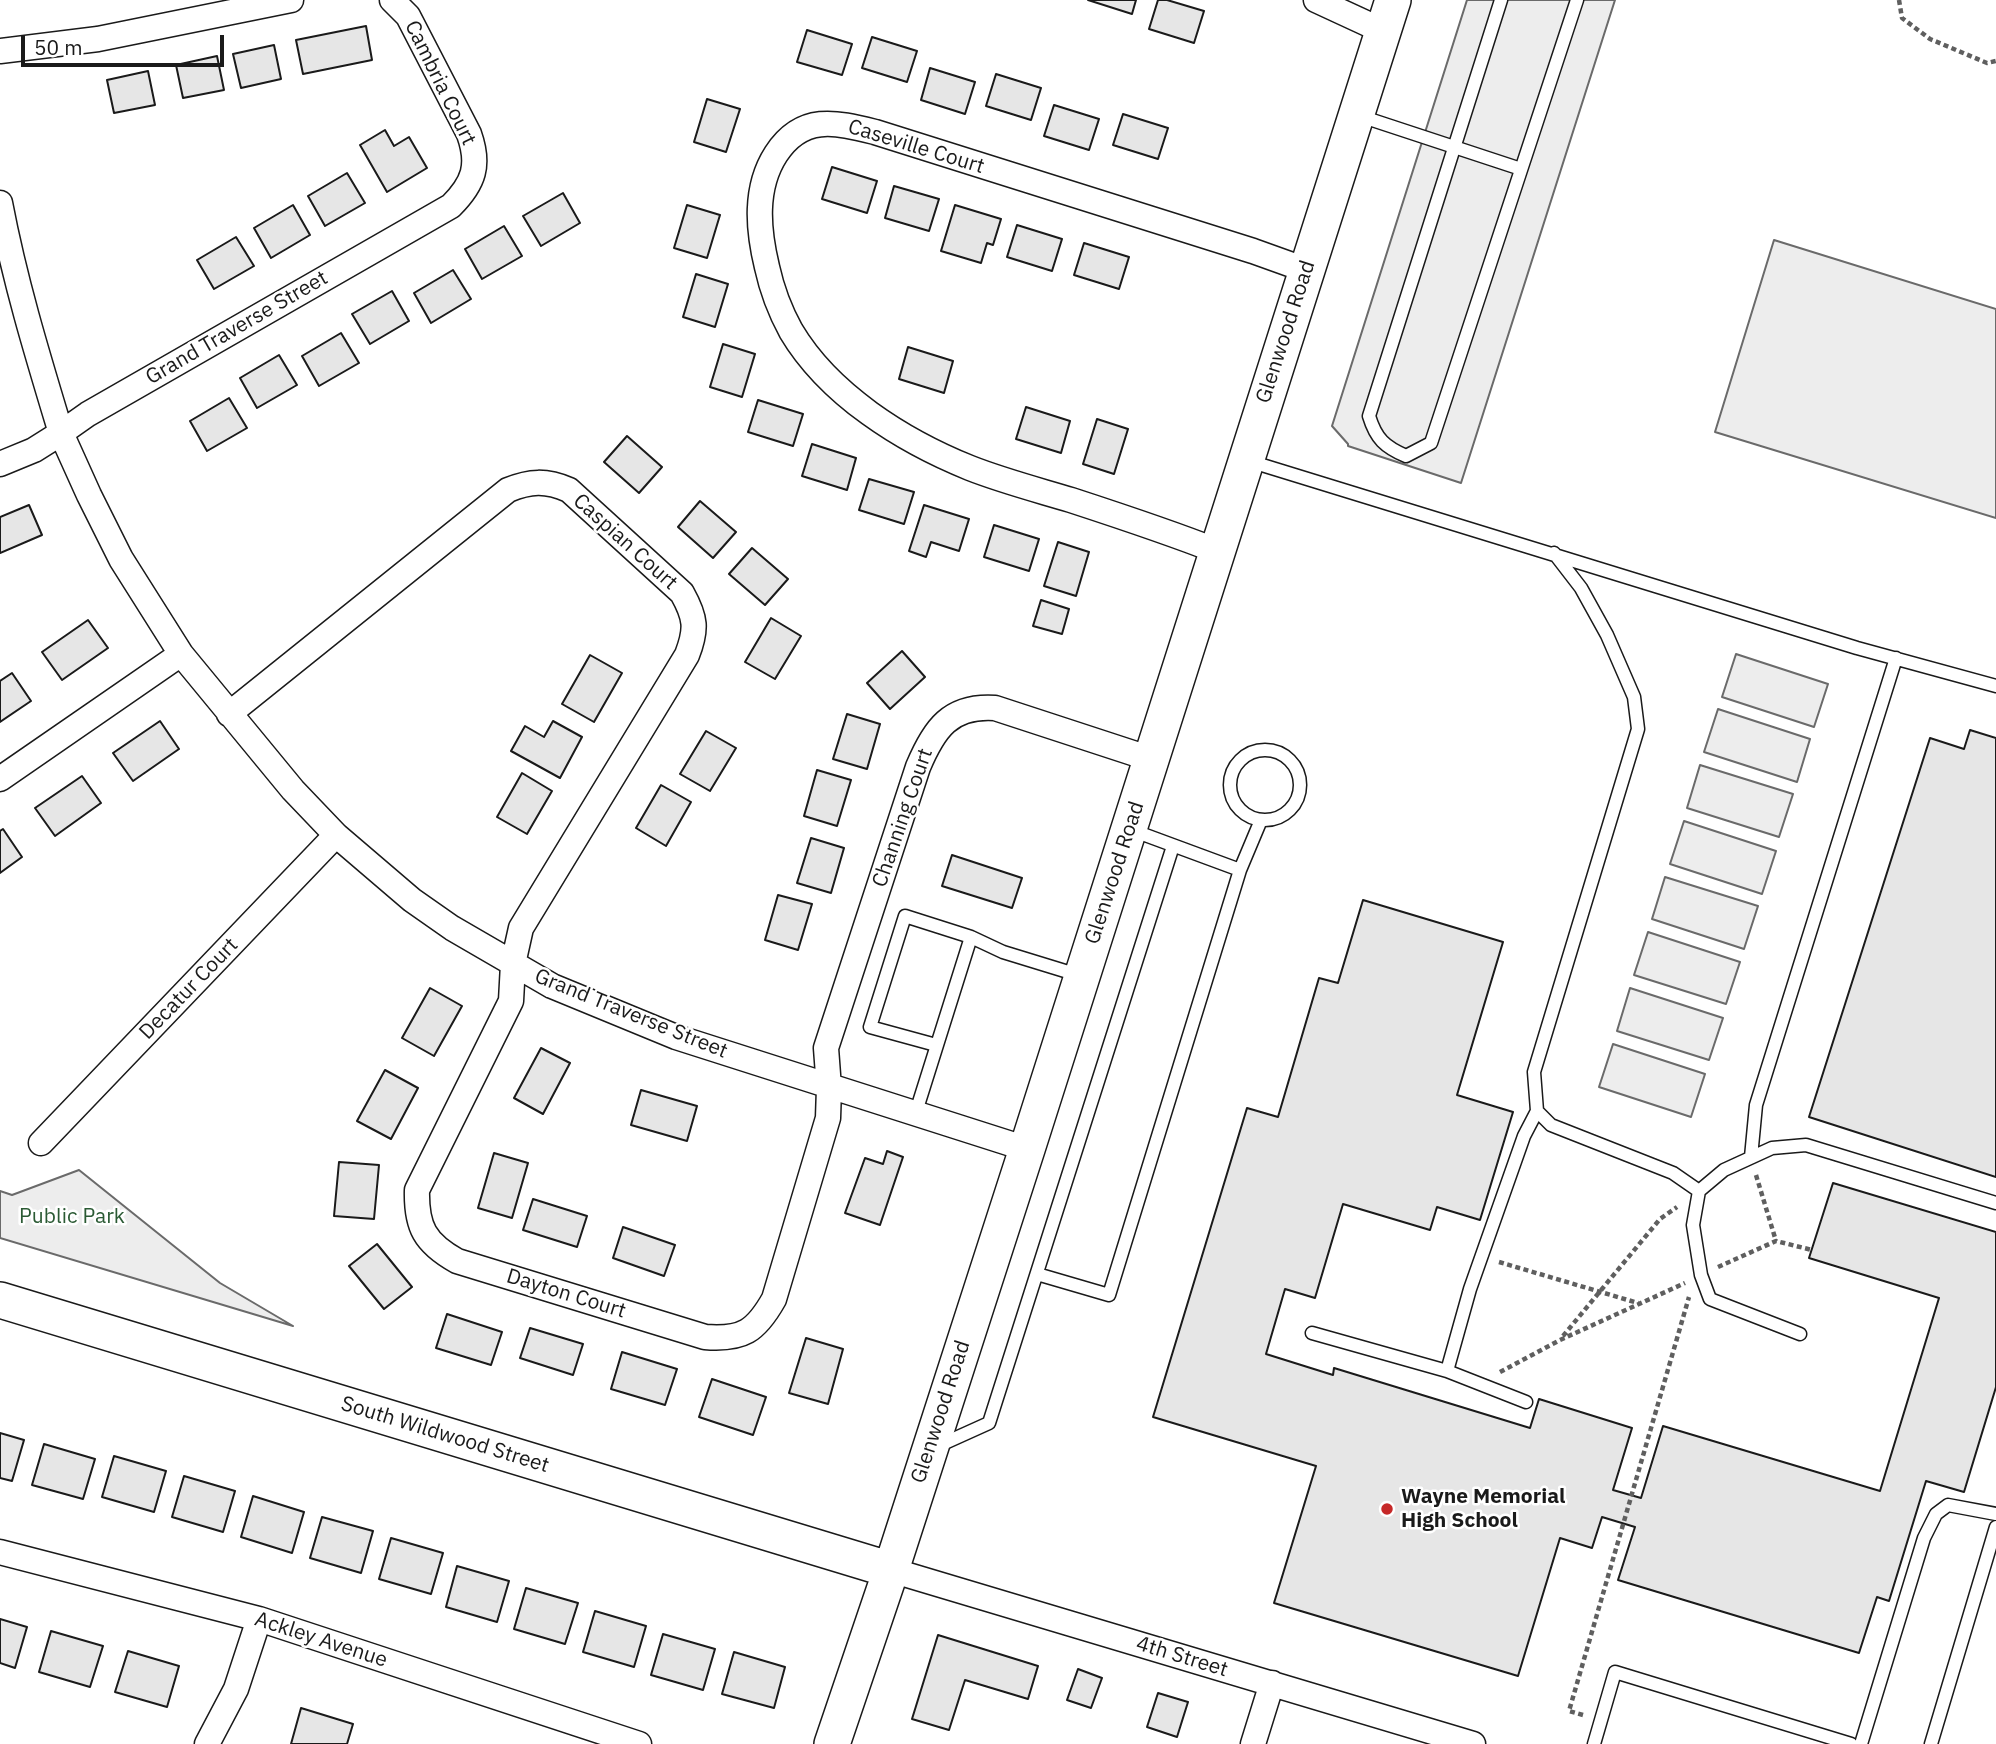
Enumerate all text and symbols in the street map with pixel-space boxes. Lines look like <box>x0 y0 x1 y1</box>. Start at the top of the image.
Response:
street label: Cambria Court <box>399 16 481 150</box>
scale bar <box>24 21 228 65</box>
text: 50 m <box>34 33 83 61</box>
street label: Caseville Court <box>845 114 987 180</box>
street label: Glenwood Road <box>1251 257 1321 407</box>
street label: Grand Traverse Street <box>142 266 332 390</box>
street label: Caspian Court <box>568 489 682 595</box>
street label: Channing Court <box>867 745 939 891</box>
street label: Glenwood Road <box>1080 798 1150 948</box>
street label: Decatur Court <box>134 933 244 1045</box>
street label: Grand Traverse Street <box>531 964 731 1064</box>
park label: Public Park <box>19 1204 125 1230</box>
street label: Dayton Court <box>503 1264 629 1324</box>
street label: Glenwood Road <box>906 1337 976 1487</box>
street label: South Wildwood Street <box>338 1391 552 1479</box>
place label: Wayne Memorial High School <box>1401 1484 1565 1534</box>
marker: Wayne Memorial High School <box>1379 1501 1395 1517</box>
street label: Ackley Avenue <box>252 1607 390 1673</box>
street label: 4th Street <box>1133 1631 1231 1683</box>

